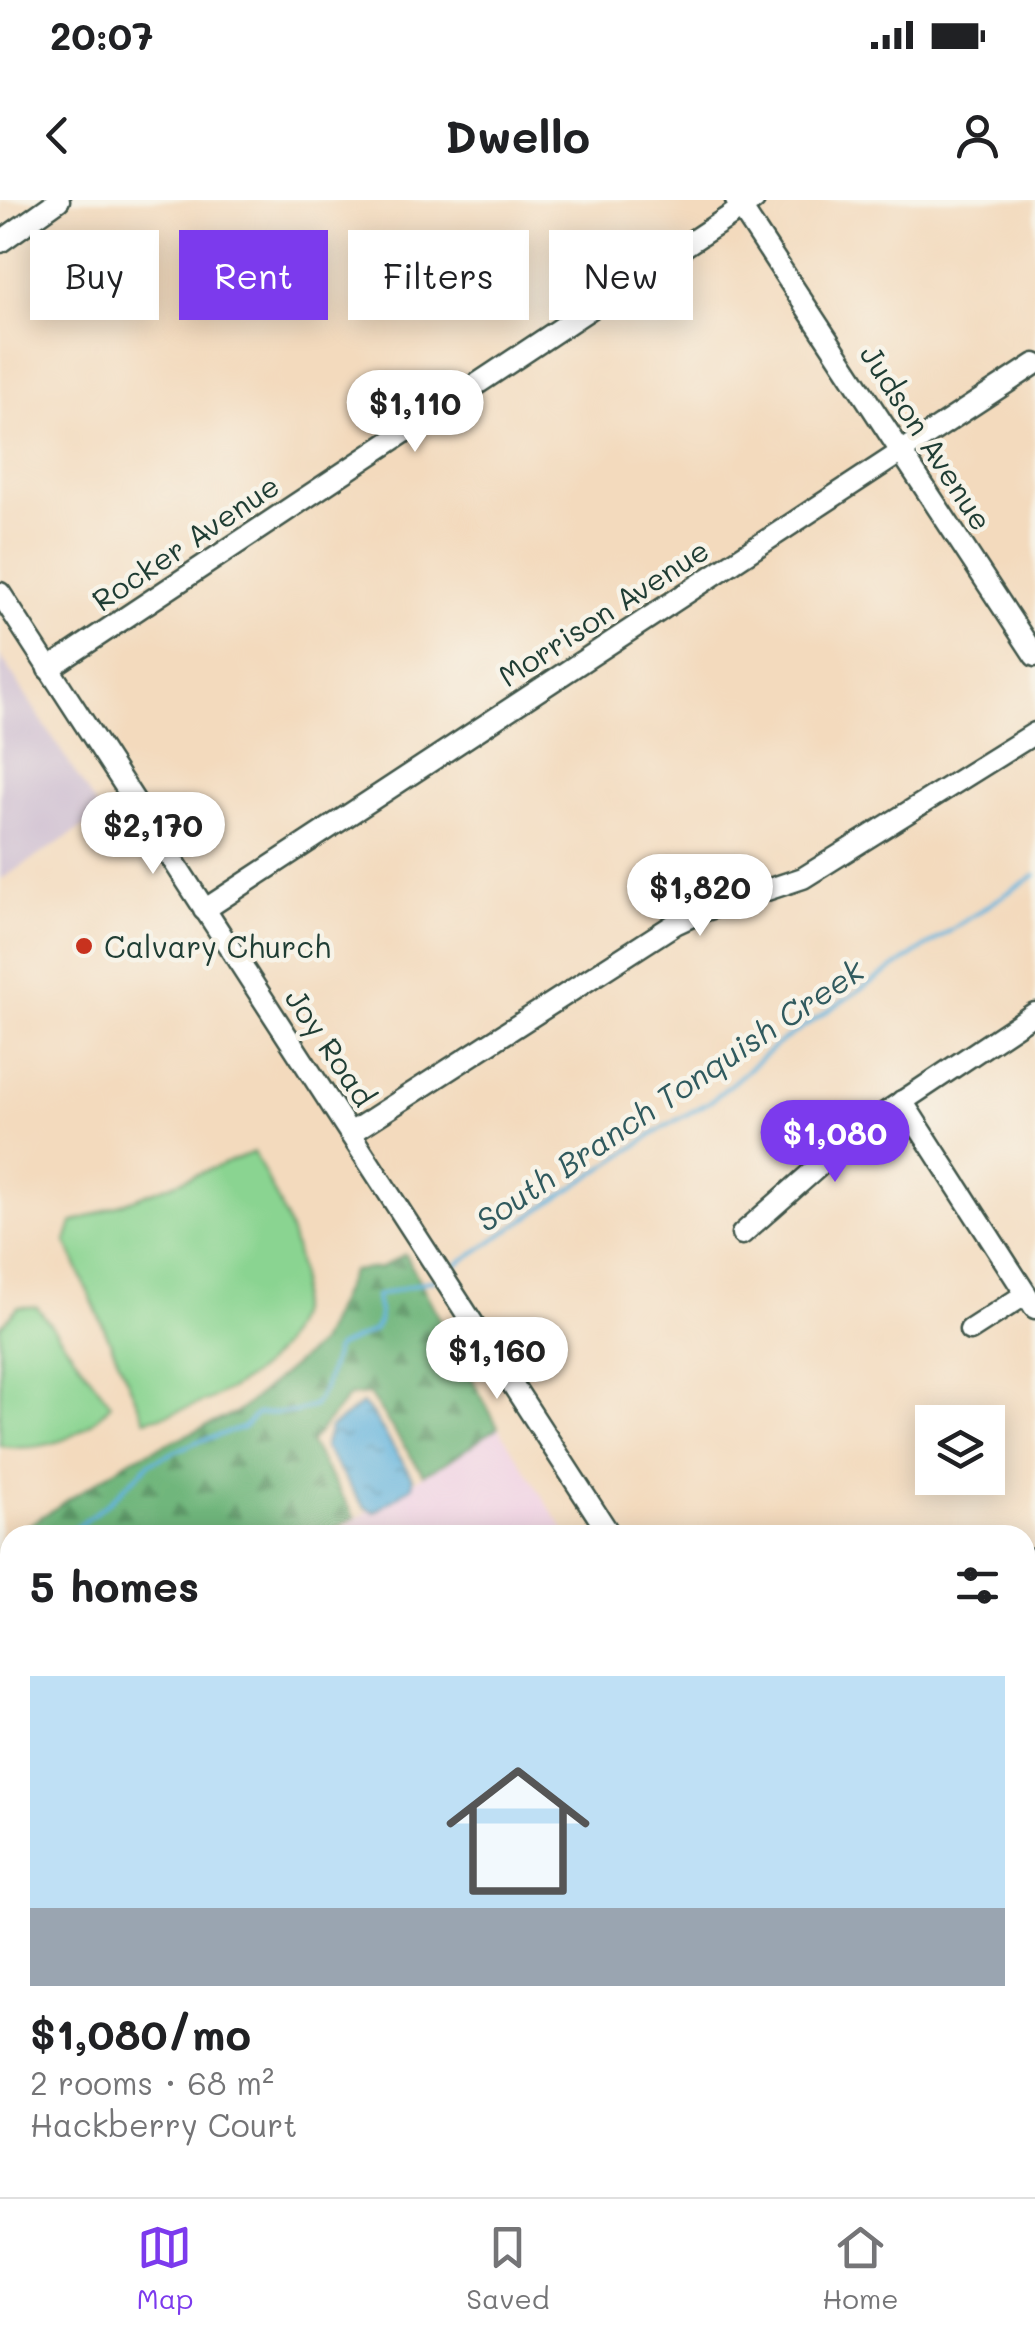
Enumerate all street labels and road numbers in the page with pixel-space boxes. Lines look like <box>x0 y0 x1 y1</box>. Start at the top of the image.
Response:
street label: Judson Avenue <box>852 336 1002 538</box>
street label: Rocker Avenue <box>84 465 286 619</box>
street label: Morrison Avenue <box>490 529 716 695</box>
street label: Joy Road <box>277 980 385 1114</box>

